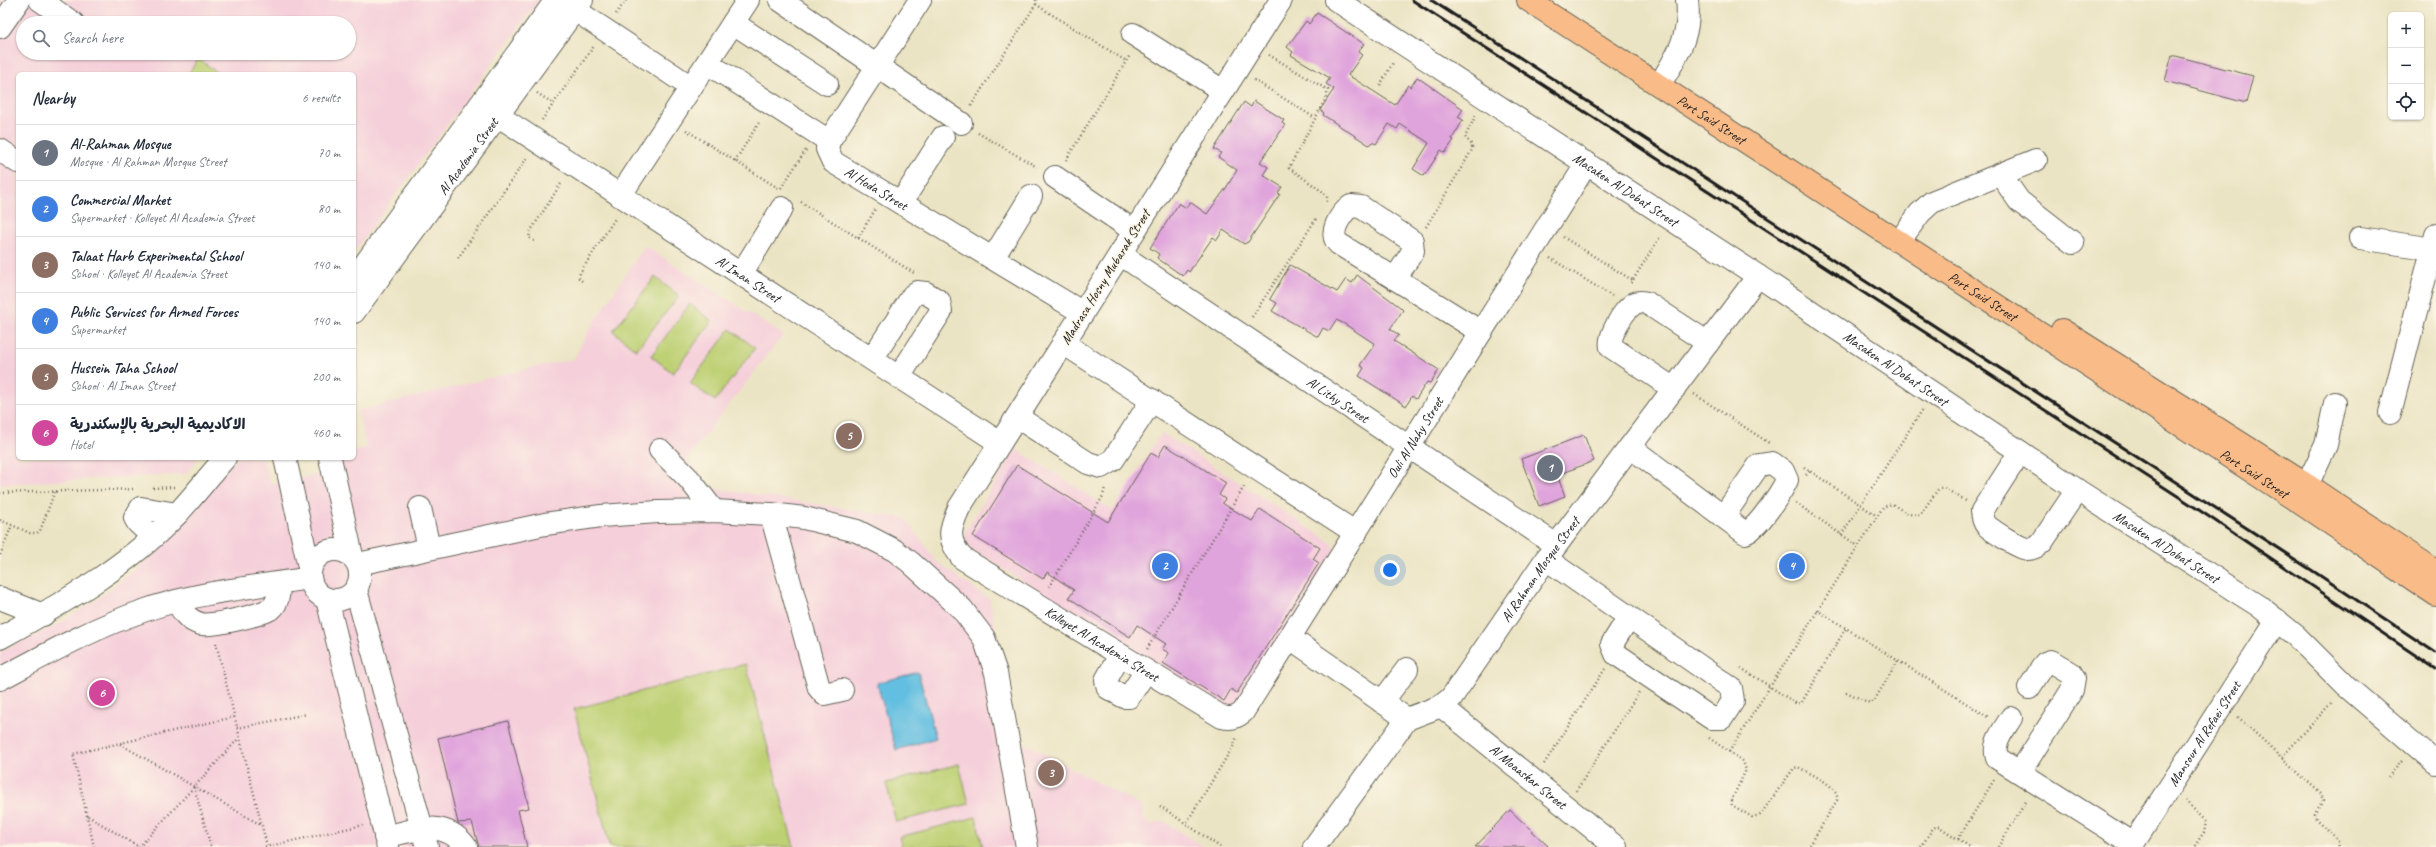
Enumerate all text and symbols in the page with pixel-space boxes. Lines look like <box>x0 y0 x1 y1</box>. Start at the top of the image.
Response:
map controls <box>2388 12 2424 120</box>
button: + <box>2388 12 2424 48</box>
search box <box>16 16 356 60</box>
icon: search <box>30 27 52 49</box>
text: Search here <box>62 29 123 48</box>
button: − <box>2388 48 2424 84</box>
button: locate <box>2388 84 2424 120</box>
text: Nearby <box>32 88 75 109</box>
text: 6 results <box>302 90 340 106</box>
street label: Port Said Street <box>1674 92 1751 150</box>
street label: Al Academia Street <box>435 114 503 198</box>
text: Al-Rahman Mosque <box>70 135 171 154</box>
text: 1 <box>42 145 48 161</box>
text: 70 m <box>318 145 340 161</box>
street label: Masaken Al Dobat Street <box>1570 149 1683 232</box>
text: Mosque · Al Rahman Mosque Street <box>70 154 227 170</box>
street label: Al Hoda Street <box>842 163 912 215</box>
text: Commercial Market <box>70 191 170 210</box>
text: 2 <box>42 201 48 217</box>
text: 80 m <box>318 201 340 217</box>
street label: Madrasa Hosny Mubarak Street <box>1057 205 1155 348</box>
text: Supermarket · Kolleyet Al Academia Street <box>70 210 255 226</box>
text: Talaat Harb Experimental School <box>70 247 242 266</box>
street label: Al Iman Street <box>713 252 785 308</box>
text: 3 <box>42 257 48 273</box>
text: 140 m <box>312 257 340 273</box>
text: School · Kolleyet Al Academia Street <box>70 266 227 282</box>
street label: Port Said Street <box>1945 268 2022 327</box>
text: Public Services for Armed Forces <box>70 303 238 322</box>
text: 4 <box>42 313 48 329</box>
text: 140 m <box>312 313 340 329</box>
text: Supermarket <box>70 322 125 338</box>
street label: Masaken Al Dobat Street <box>1840 328 1953 411</box>
text: Hussein Taha School <box>70 359 176 378</box>
text: 5 <box>42 369 48 385</box>
text: 200 m <box>312 369 340 385</box>
street label: Al Lithy Street <box>1303 373 1373 427</box>
text: School · Al Iman Street <box>70 378 175 394</box>
street label: Ouli Al Nahy Street <box>1384 393 1448 481</box>
text: الاكاديمية البحرية بالإسكندرية <box>70 415 245 434</box>
pin: 5 <box>836 421 862 451</box>
text: 6 <box>42 425 48 441</box>
text: 460 m <box>312 425 340 441</box>
text: Hotel <box>70 437 93 453</box>
street label: Port Said Street <box>2217 445 2293 503</box>
pin: 1 <box>1537 453 1563 483</box>
street label: Masaken Al Dobat Street <box>2110 507 2224 588</box>
street label: Al Rahman Mosque Street <box>1498 512 1585 625</box>
pin: 2 <box>1152 551 1178 581</box>
pin: 4 <box>1779 551 1805 581</box>
your location <box>1380 560 1400 580</box>
street label: Kolleyet Al Academia Street <box>1042 603 1163 686</box>
street label: Mansour Al Refaei Street <box>2165 677 2245 789</box>
pin: 6 <box>89 678 115 708</box>
street label: Al Moaaskar Street <box>1486 741 1571 814</box>
pin: 3 <box>1038 758 1064 788</box>

